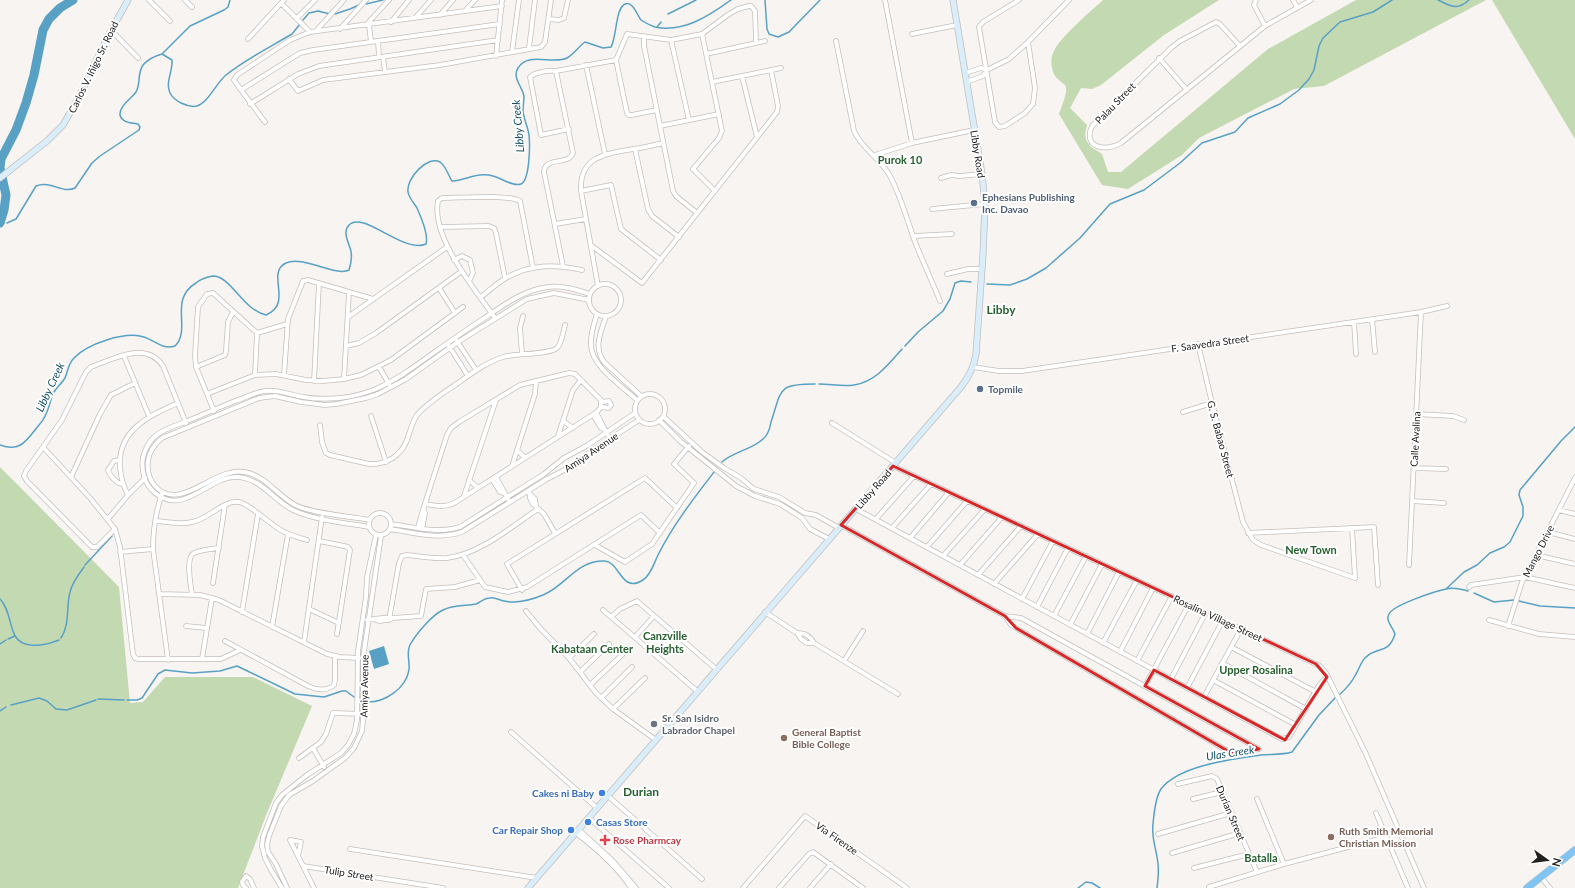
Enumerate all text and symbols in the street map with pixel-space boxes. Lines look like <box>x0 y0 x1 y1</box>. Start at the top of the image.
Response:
street label: Carlos V. Iñigo Sr. Road <box>66 19 120 115</box>
street label: Palau Street <box>1092 80 1138 126</box>
water label: Libby Creek <box>509 98 526 153</box>
street label: Libby Road <box>968 129 988 179</box>
district label: Purok 10 <box>878 153 923 166</box>
place label: Ephesians Publishing Inc. Davao <box>982 191 1076 215</box>
marker: Ephesians Publishing Inc. Davao <box>969 198 979 208</box>
district label: Libby <box>986 302 1016 317</box>
street label: F. Saavedra Street <box>1170 332 1250 354</box>
water label: Libby Creek <box>32 359 67 414</box>
place label: Topmile <box>988 383 1024 395</box>
marker: Topmile <box>975 384 985 394</box>
street label: G. S. Babao Street <box>1205 399 1237 479</box>
street label: Calle Avalina <box>1408 411 1422 467</box>
street label: Amiya Avenue <box>562 429 620 475</box>
street label: Libby Road <box>853 467 893 511</box>
street label: Mango Drive <box>1520 523 1556 579</box>
district label: New Town <box>1285 543 1337 556</box>
street label: Rosalina Village Street <box>1172 592 1265 644</box>
district label: Canzville Heights <box>643 629 687 655</box>
district label: Kabataan Center <box>551 642 634 655</box>
street label: Amiya Avenue <box>357 655 371 717</box>
district label: Upper Rosalina <box>1219 663 1293 676</box>
place label: Sr. San Isidro Labrador Chapel <box>662 712 735 736</box>
marker: Sr. San Isidro Labrador Chapel <box>649 719 659 729</box>
place label: General Baptist Bible College <box>792 726 861 750</box>
marker: General Baptist Bible College <box>779 733 789 743</box>
water label: Ulas Creek <box>1205 742 1256 763</box>
district label: Durian <box>623 784 659 799</box>
street label: Durian Street <box>1214 784 1248 843</box>
place label: Cakes ni Baby <box>532 787 595 799</box>
marker: Cakes ni Baby <box>597 788 607 798</box>
place label: Casas Store <box>596 816 648 828</box>
marker: Casas Store <box>583 817 593 827</box>
street label: Via Firenze <box>814 819 860 857</box>
place label: Car Repair Shop <box>492 824 563 836</box>
marker: Car Repair Shop <box>566 825 576 835</box>
place label: Ruth Smith Memorial Christian Mission <box>1339 825 1433 849</box>
marker: Ruth Smith Memorial Christian Mission <box>1326 832 1336 842</box>
place label: Rose Pharmcay <box>613 834 682 846</box>
marker: Rose Pharmcay <box>600 835 610 845</box>
north arrow <box>1527 840 1567 880</box>
district label: Batalla <box>1244 851 1278 864</box>
text: N <box>1550 857 1565 868</box>
street label: Tulip Street <box>324 863 375 883</box>

